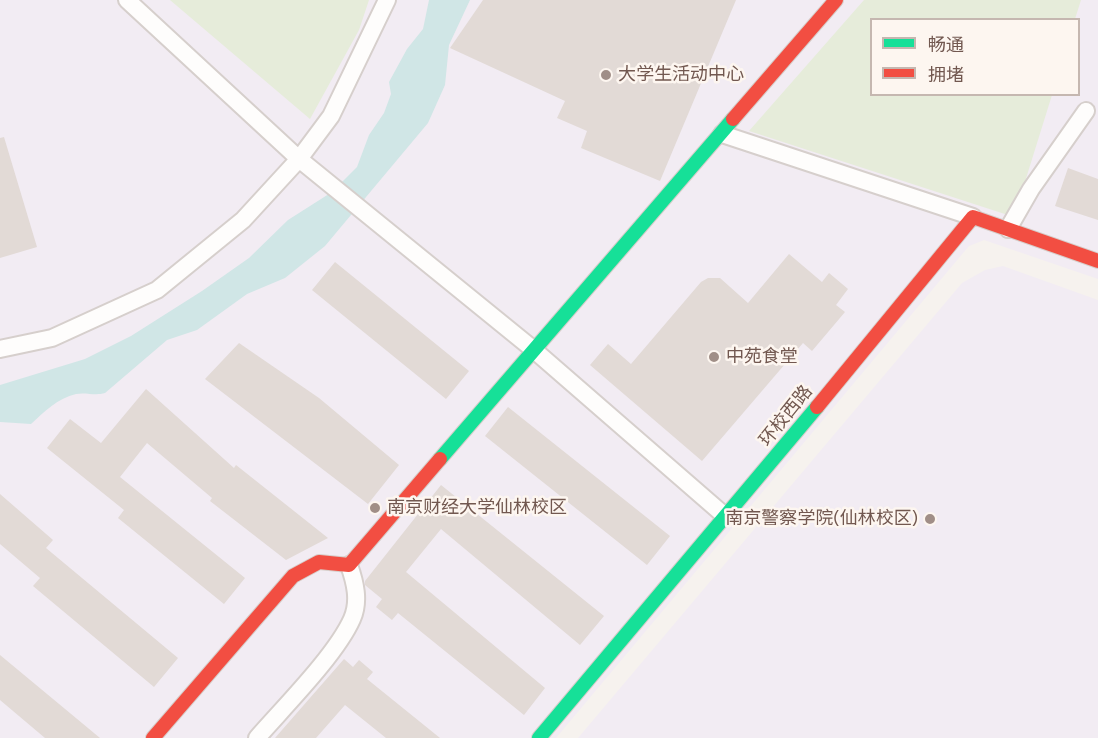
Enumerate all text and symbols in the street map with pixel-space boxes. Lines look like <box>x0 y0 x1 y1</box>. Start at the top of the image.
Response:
legend <box>870 18 1080 96</box>
text: 畅通 <box>928 34 964 56</box>
place label: 大学生活动中心 <box>618 64 744 86</box>
text: 拥堵 <box>928 64 964 86</box>
marker: 大学生活动中心 <box>599 68 613 82</box>
place label: 中苑食堂 <box>726 346 798 368</box>
marker: 中苑食堂 <box>707 350 721 364</box>
street label: 环校西路 <box>755 381 817 451</box>
place label: 南京财经大学仙林校区 <box>387 497 567 519</box>
marker: 南京财经大学仙林校区 <box>368 501 382 515</box>
place label: 南京警察学院(仙林校区) <box>725 508 918 530</box>
marker: 南京警察学院(仙林校区) <box>923 512 937 526</box>

